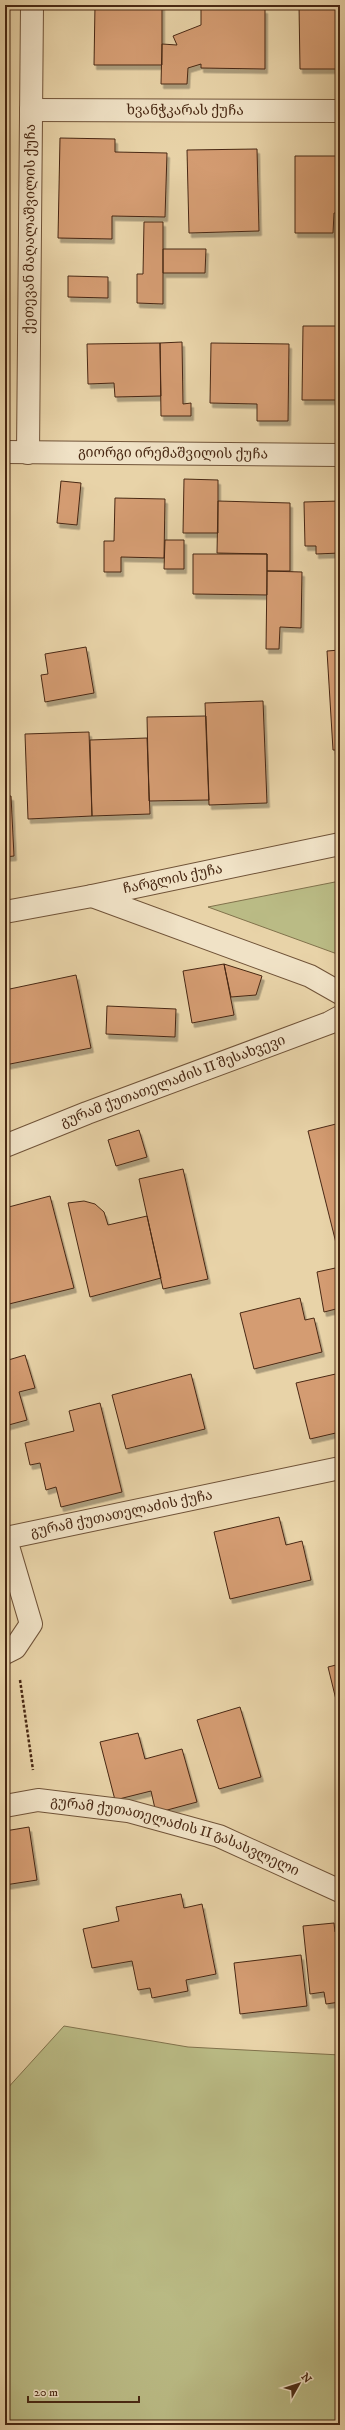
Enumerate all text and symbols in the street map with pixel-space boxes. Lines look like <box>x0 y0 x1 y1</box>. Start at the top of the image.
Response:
street label: ხვანჭკარას ქუჩა <box>126 101 244 120</box>
street label: ქეთევან მაღალაშვილის ქუჩა <box>20 124 40 334</box>
street label: გიორგი ირემაშვილის ქუჩა <box>78 444 268 463</box>
street label: ჩარგლის ქუჩა <box>121 860 224 898</box>
street label: გურამ ქუთათელაძის II შესახვევი <box>58 1031 288 1132</box>
street label: გურამ ქუთათელაძის ქუჩა <box>29 1486 214 1542</box>
street label: გურამ ქუთათელაძის II გასასვლელი <box>49 1793 302 1880</box>
north arrow <box>279 2364 319 2404</box>
text: N <box>298 2370 314 2386</box>
scale bar <box>28 2378 139 2404</box>
text: 20 m <box>34 2385 58 2400</box>

